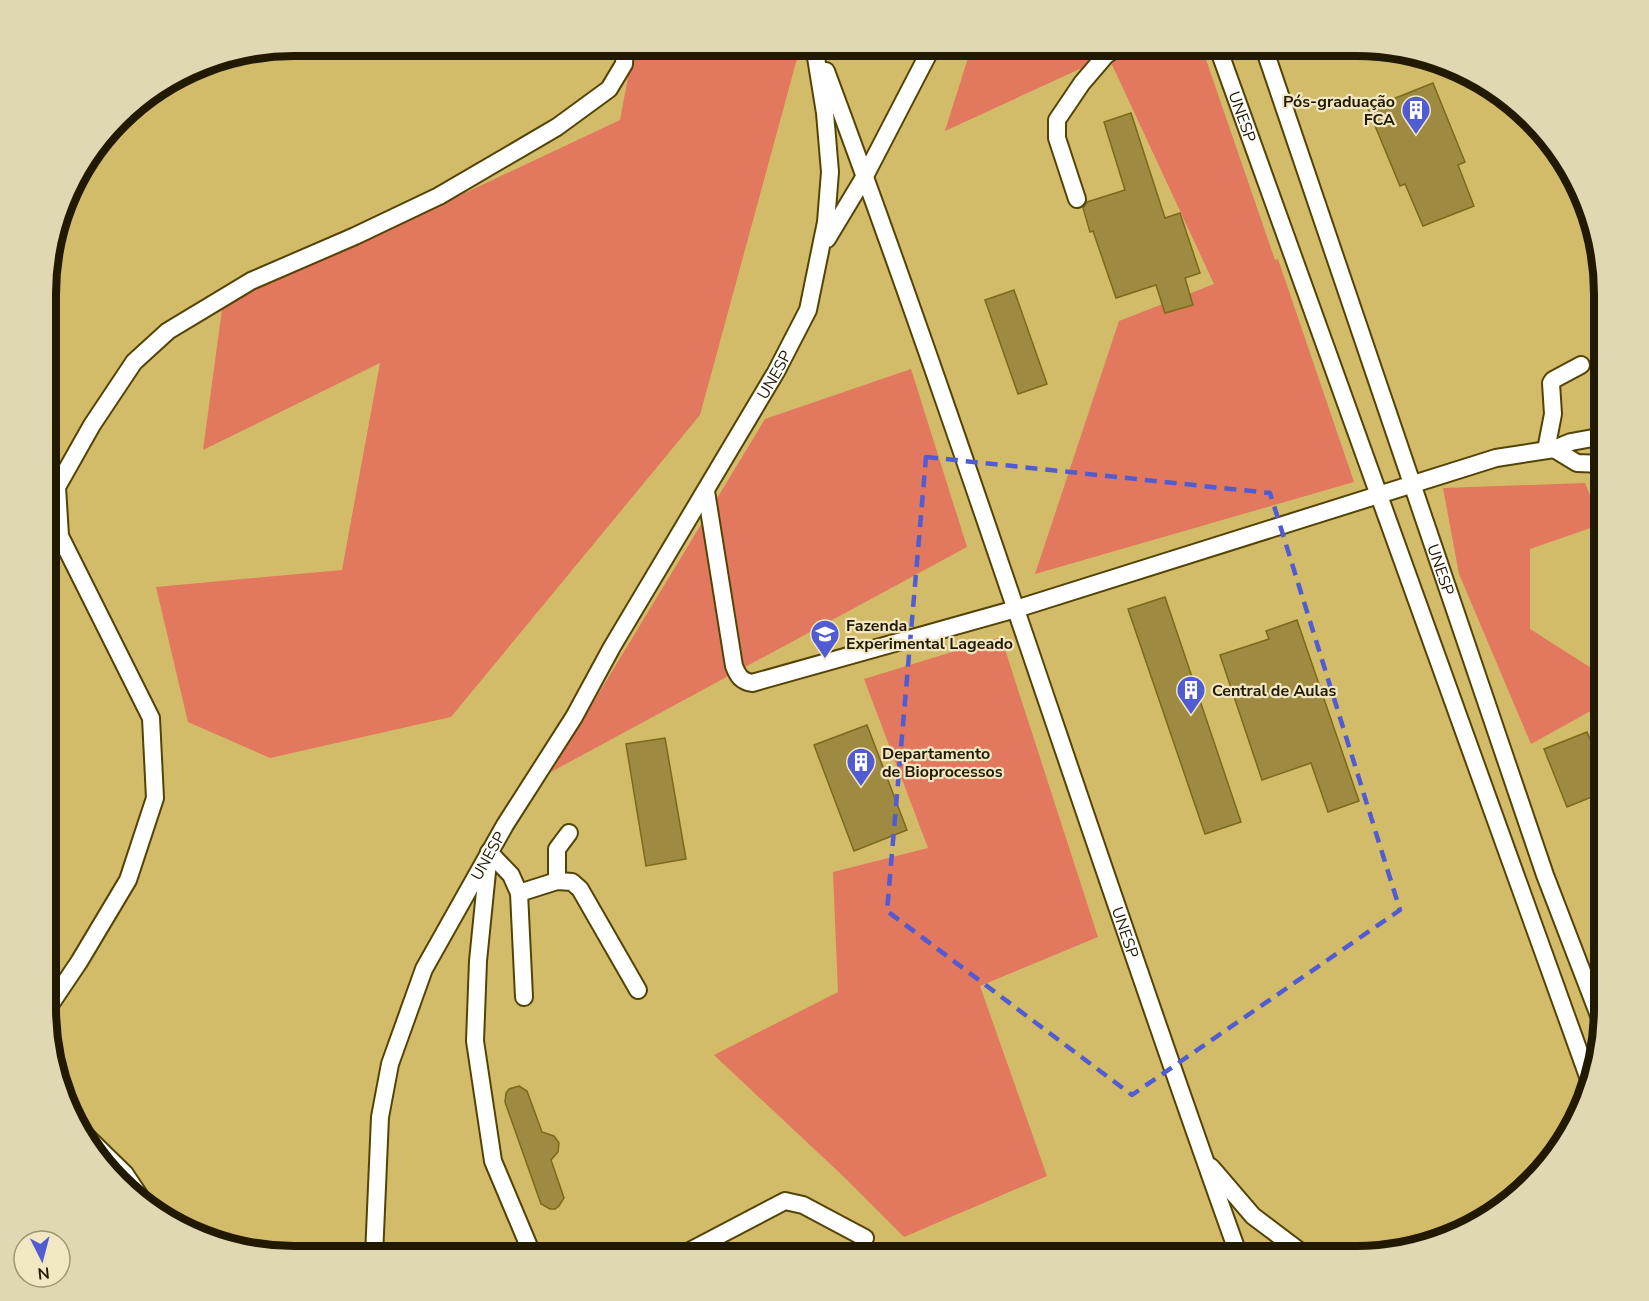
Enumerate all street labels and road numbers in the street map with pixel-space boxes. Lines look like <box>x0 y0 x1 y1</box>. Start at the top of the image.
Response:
street label: UNESP <box>1223 88 1261 145</box>
street label: UNESP <box>752 347 797 403</box>
street label: UNESP <box>1421 541 1459 598</box>
street label: UNESP <box>466 828 511 884</box>
street label: UNESP <box>1106 904 1144 961</box>

